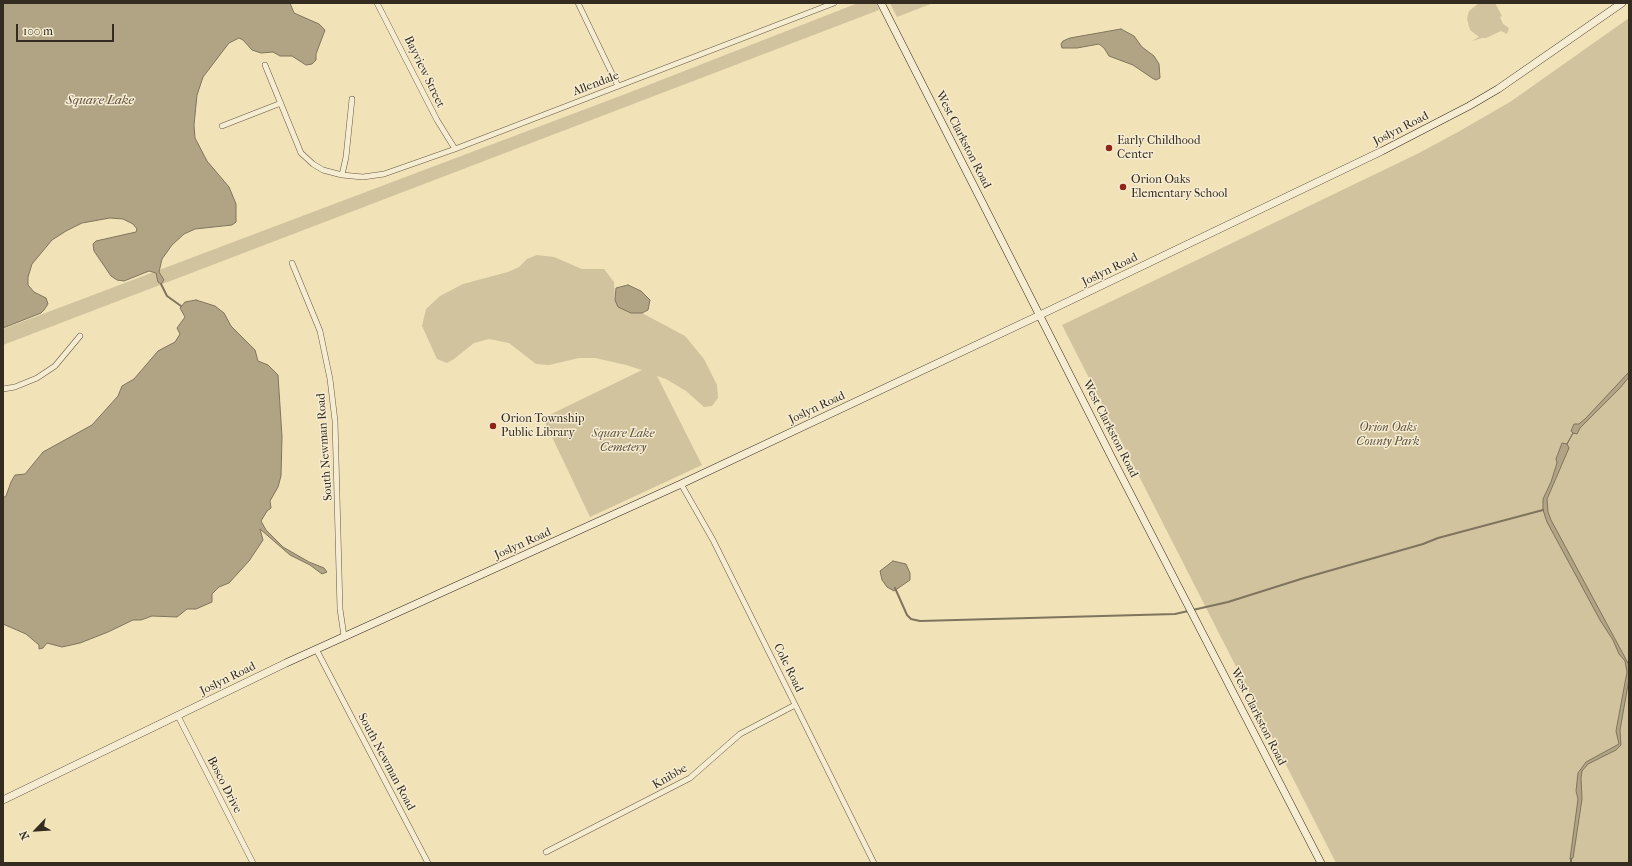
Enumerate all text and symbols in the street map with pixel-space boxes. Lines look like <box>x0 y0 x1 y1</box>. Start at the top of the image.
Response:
scale bar <box>18 16 116 42</box>
text: 100 m <box>23 24 53 38</box>
street label: Bayview Street <box>400 34 448 110</box>
street label: Allendale <box>571 69 621 99</box>
street label: West Clarkston Road <box>932 89 994 191</box>
water label: Square Lake <box>66 93 134 109</box>
street label: Joslyn Road <box>1371 109 1431 149</box>
place label: Early Childhood Center <box>1117 134 1200 162</box>
marker: Early Childhood Center <box>1104 143 1114 153</box>
place label: Orion Oaks Elementary School <box>1131 173 1228 201</box>
marker: Orion Oaks Elementary School <box>1118 182 1128 192</box>
street label: Joslyn Road <box>1080 250 1140 290</box>
street label: West Clarkston Road <box>1079 378 1141 480</box>
street label: Joslyn Road <box>787 389 847 427</box>
street label: South Newman Road <box>314 393 336 501</box>
place label: Orion Township Public Library <box>501 412 585 440</box>
marker: Orion Township Public Library <box>488 421 498 431</box>
park label: Orion Oaks County Park <box>1356 421 1420 449</box>
park label: Square Lake Cemetery <box>592 427 654 455</box>
street label: Joslyn Road <box>492 525 554 563</box>
street label: Cole Road <box>770 641 806 695</box>
street label: Joslyn Road <box>198 659 258 699</box>
street label: West Clarkston Road <box>1227 666 1289 768</box>
street label: South Newman Road <box>354 711 418 813</box>
street label: Bosco Drive <box>204 754 244 816</box>
street label: Knibbe <box>650 761 690 793</box>
north arrow <box>16 810 56 850</box>
text: N <box>17 829 32 842</box>

